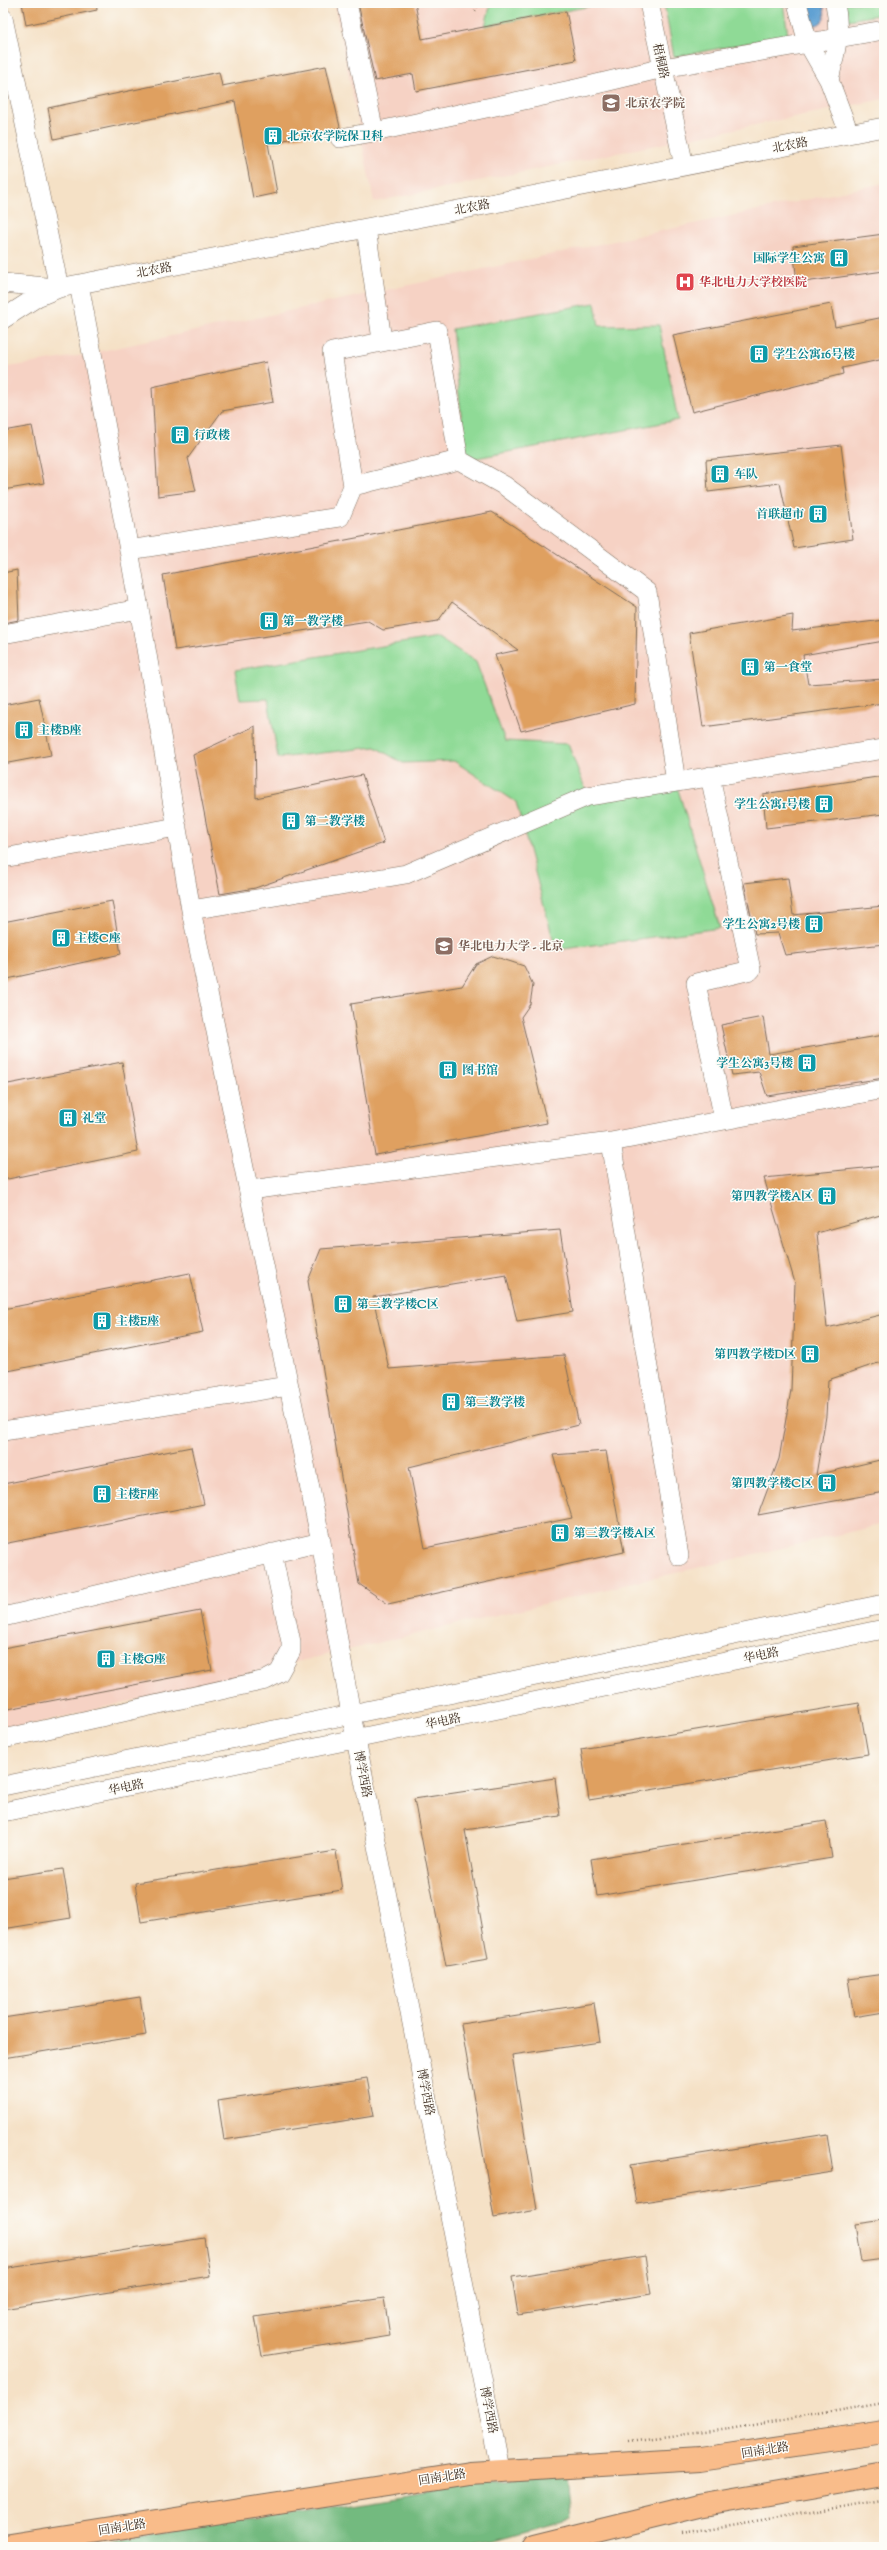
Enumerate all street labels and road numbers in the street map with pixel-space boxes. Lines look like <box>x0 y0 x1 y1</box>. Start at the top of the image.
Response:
street label: 梧桐路 <box>647 42 673 81</box>
street label: 北农路 <box>771 134 810 158</box>
street label: 北农路 <box>453 196 492 220</box>
street label: 北农路 <box>135 259 174 283</box>
street label: 华电路 <box>742 1643 781 1669</box>
street label: 华电路 <box>424 1709 463 1735</box>
street label: 博学西路 <box>349 1749 375 1799</box>
street label: 华电路 <box>107 1775 146 1801</box>
street label: 博学西路 <box>412 2067 438 2117</box>
street label: 博学西路 <box>475 2385 501 2435</box>
street label: 回南北路 <box>740 2438 790 2464</box>
street label: 回南北路 <box>417 2465 467 2491</box>
street label: 回南北路 <box>97 2515 147 2541</box>

